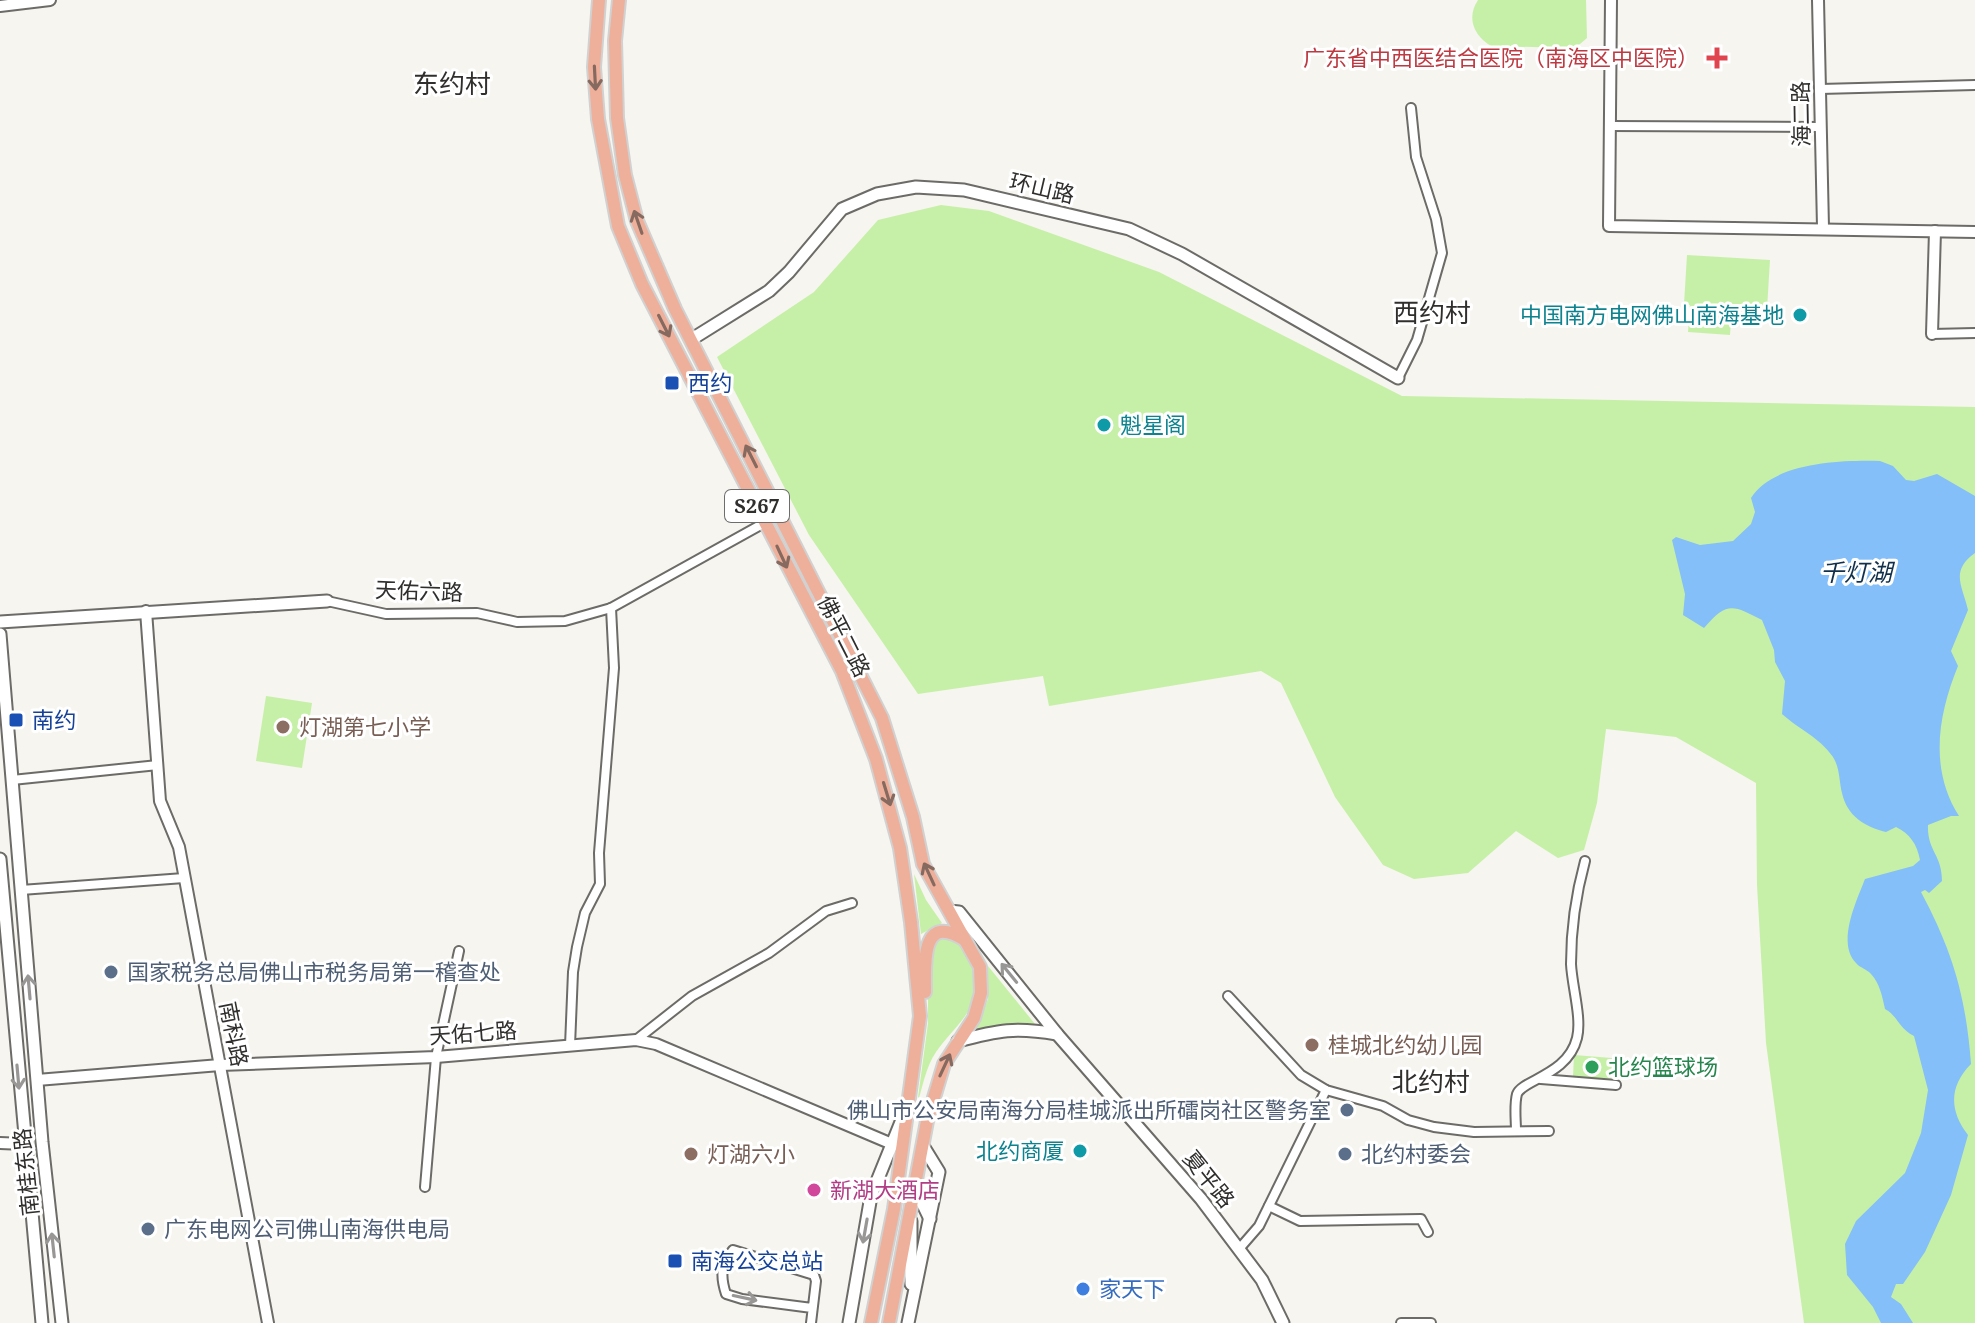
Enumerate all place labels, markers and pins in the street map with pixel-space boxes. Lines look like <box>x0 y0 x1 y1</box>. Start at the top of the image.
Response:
place label: 广东省中西医结合医院（南海区中医院） <box>1303 42 1699 72</box>
marker: 广东省中西医结合医院（南海区中医院） <box>1706 47 1728 69</box>
place label: 中国南方电网佛山南海基地 <box>1520 299 1784 329</box>
marker: 中国南方电网佛山南海基地 <box>1791 306 1809 324</box>
place label: 西约 <box>688 367 732 397</box>
marker: 西约 <box>663 374 681 392</box>
place label: 魁星阁 <box>1120 409 1186 439</box>
marker: 魁星阁 <box>1095 416 1113 434</box>
place label: 南约 <box>32 704 76 734</box>
marker: 南约 <box>7 711 25 729</box>
place label: 灯湖第七小学 <box>299 711 431 741</box>
marker: 灯湖第七小学 <box>274 718 292 736</box>
place label: 国家税务总局佛山市税务局第一稽查处 <box>127 956 501 986</box>
marker: 国家税务总局佛山市税务局第一稽查处 <box>102 963 120 981</box>
place label: 桂城北约幼儿园 <box>1328 1029 1482 1059</box>
marker: 桂城北约幼儿园 <box>1303 1036 1321 1054</box>
place label: 北约篮球场 <box>1608 1051 1718 1081</box>
marker: 北约篮球场 <box>1583 1058 1601 1076</box>
place label: 佛山市公安局南海分局桂城派出所礌岗社区警务室 <box>847 1094 1331 1124</box>
marker: 佛山市公安局南海分局桂城派出所礌岗社区警务室 <box>1338 1101 1356 1119</box>
place label: 北约商厦 <box>976 1135 1064 1165</box>
place label: 灯湖六小 <box>707 1138 795 1168</box>
place label: 北约村委会 <box>1361 1138 1471 1168</box>
marker: 北约商厦 <box>1071 1142 1089 1160</box>
marker: 灯湖六小 <box>682 1145 700 1163</box>
marker: 北约村委会 <box>1336 1145 1354 1163</box>
place label: 新湖大酒店 <box>830 1174 940 1204</box>
marker: 新湖大酒店 <box>805 1181 823 1199</box>
place label: 广东电网公司佛山南海供电局 <box>164 1213 450 1243</box>
marker: 广东电网公司佛山南海供电局 <box>139 1220 157 1238</box>
place label: 南海公交总站 <box>691 1245 823 1275</box>
marker: 南海公交总站 <box>666 1252 684 1270</box>
place label: 家天下 <box>1099 1273 1165 1303</box>
marker: 家天下 <box>1074 1280 1092 1298</box>

